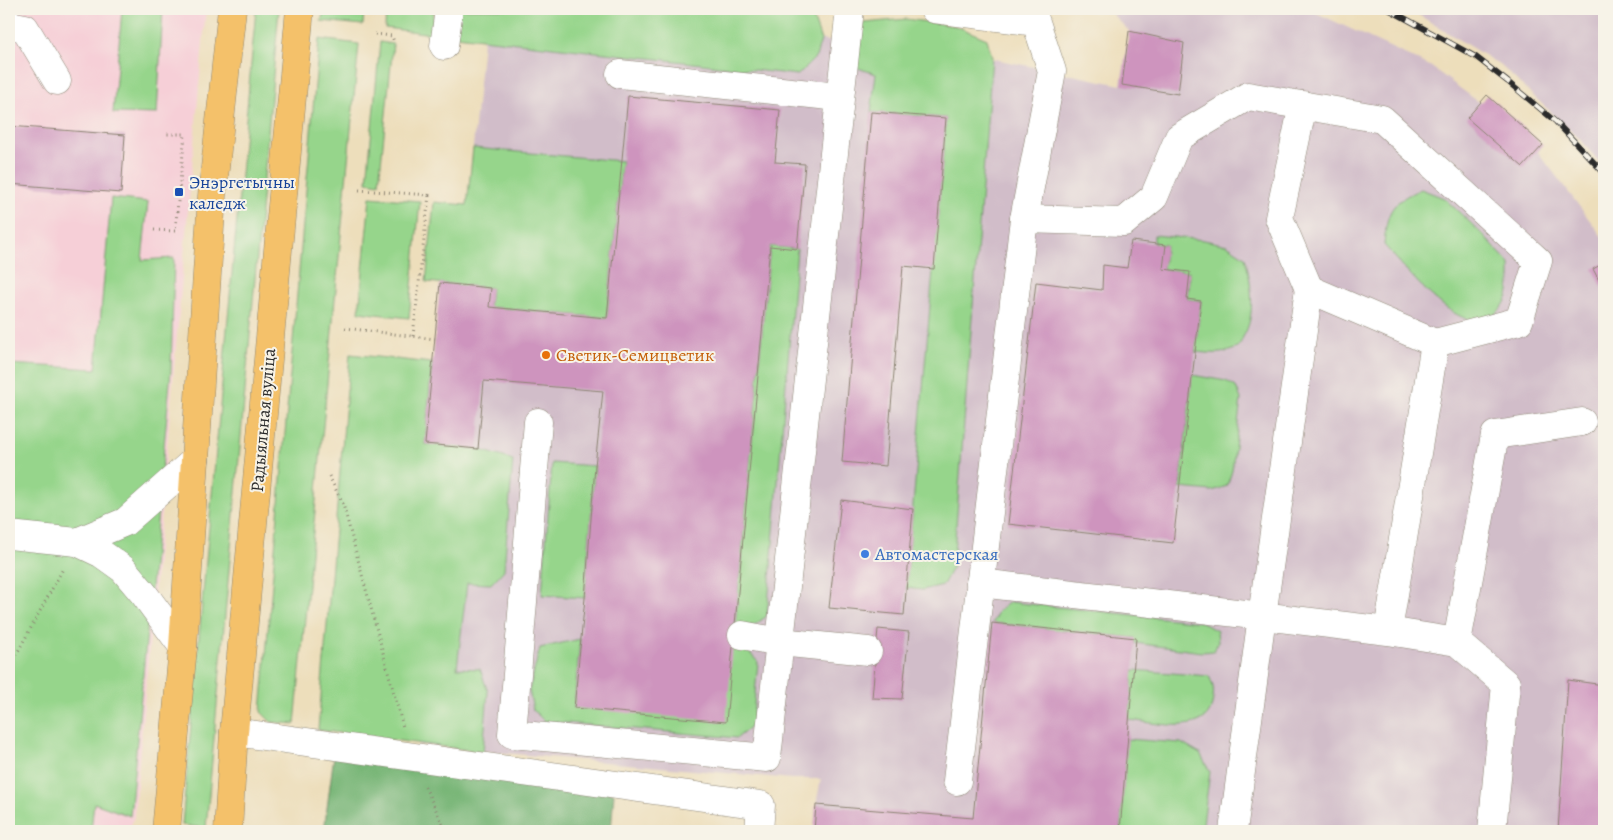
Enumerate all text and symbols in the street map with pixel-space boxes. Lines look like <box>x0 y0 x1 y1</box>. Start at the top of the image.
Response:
place label: Энэргетычны каледж <box>189 170 295 215</box>
marker: Энэргетычны каледж <box>173 186 185 198</box>
place label: Светик-Семицветик <box>556 343 714 367</box>
street label: Радыяльная вуліца <box>245 346 281 493</box>
marker: Светик-Семицветик <box>540 349 552 361</box>
place label: Автомастерская <box>874 542 998 566</box>
marker: Автомастерская <box>859 548 871 560</box>

